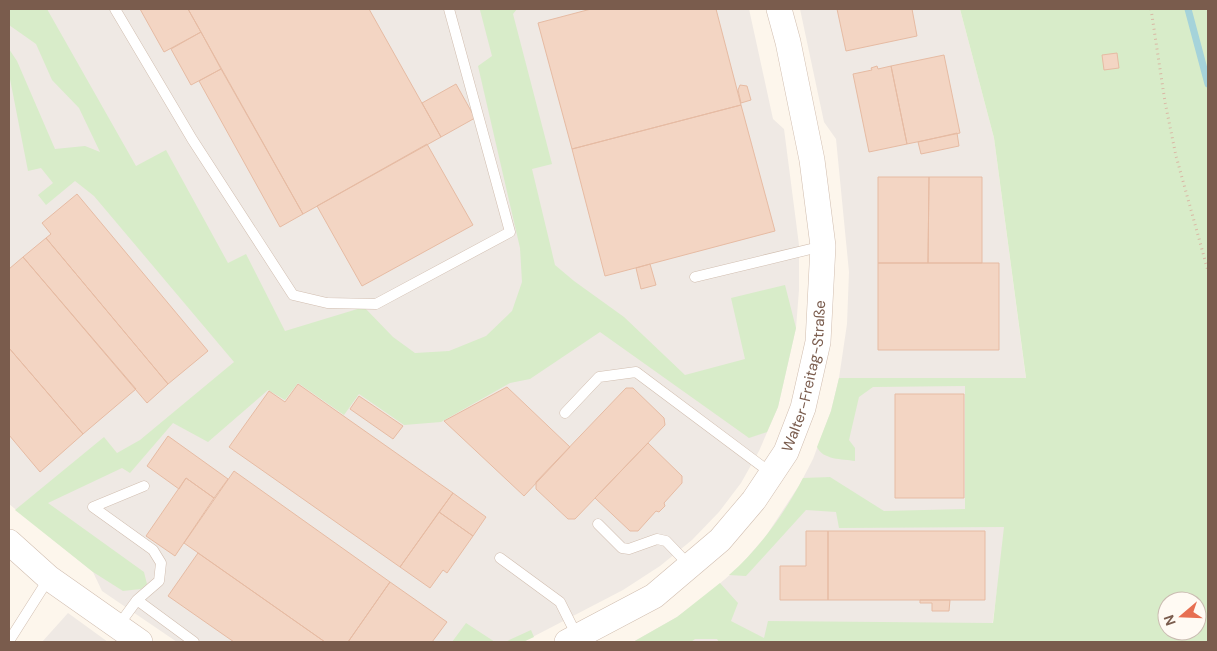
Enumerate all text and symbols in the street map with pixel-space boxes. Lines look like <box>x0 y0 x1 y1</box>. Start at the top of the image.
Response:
street label: Walter-Freitag-Straße <box>777 300 830 455</box>
north arrow <box>1157 591 1207 641</box>
text: N <box>1160 612 1180 628</box>

